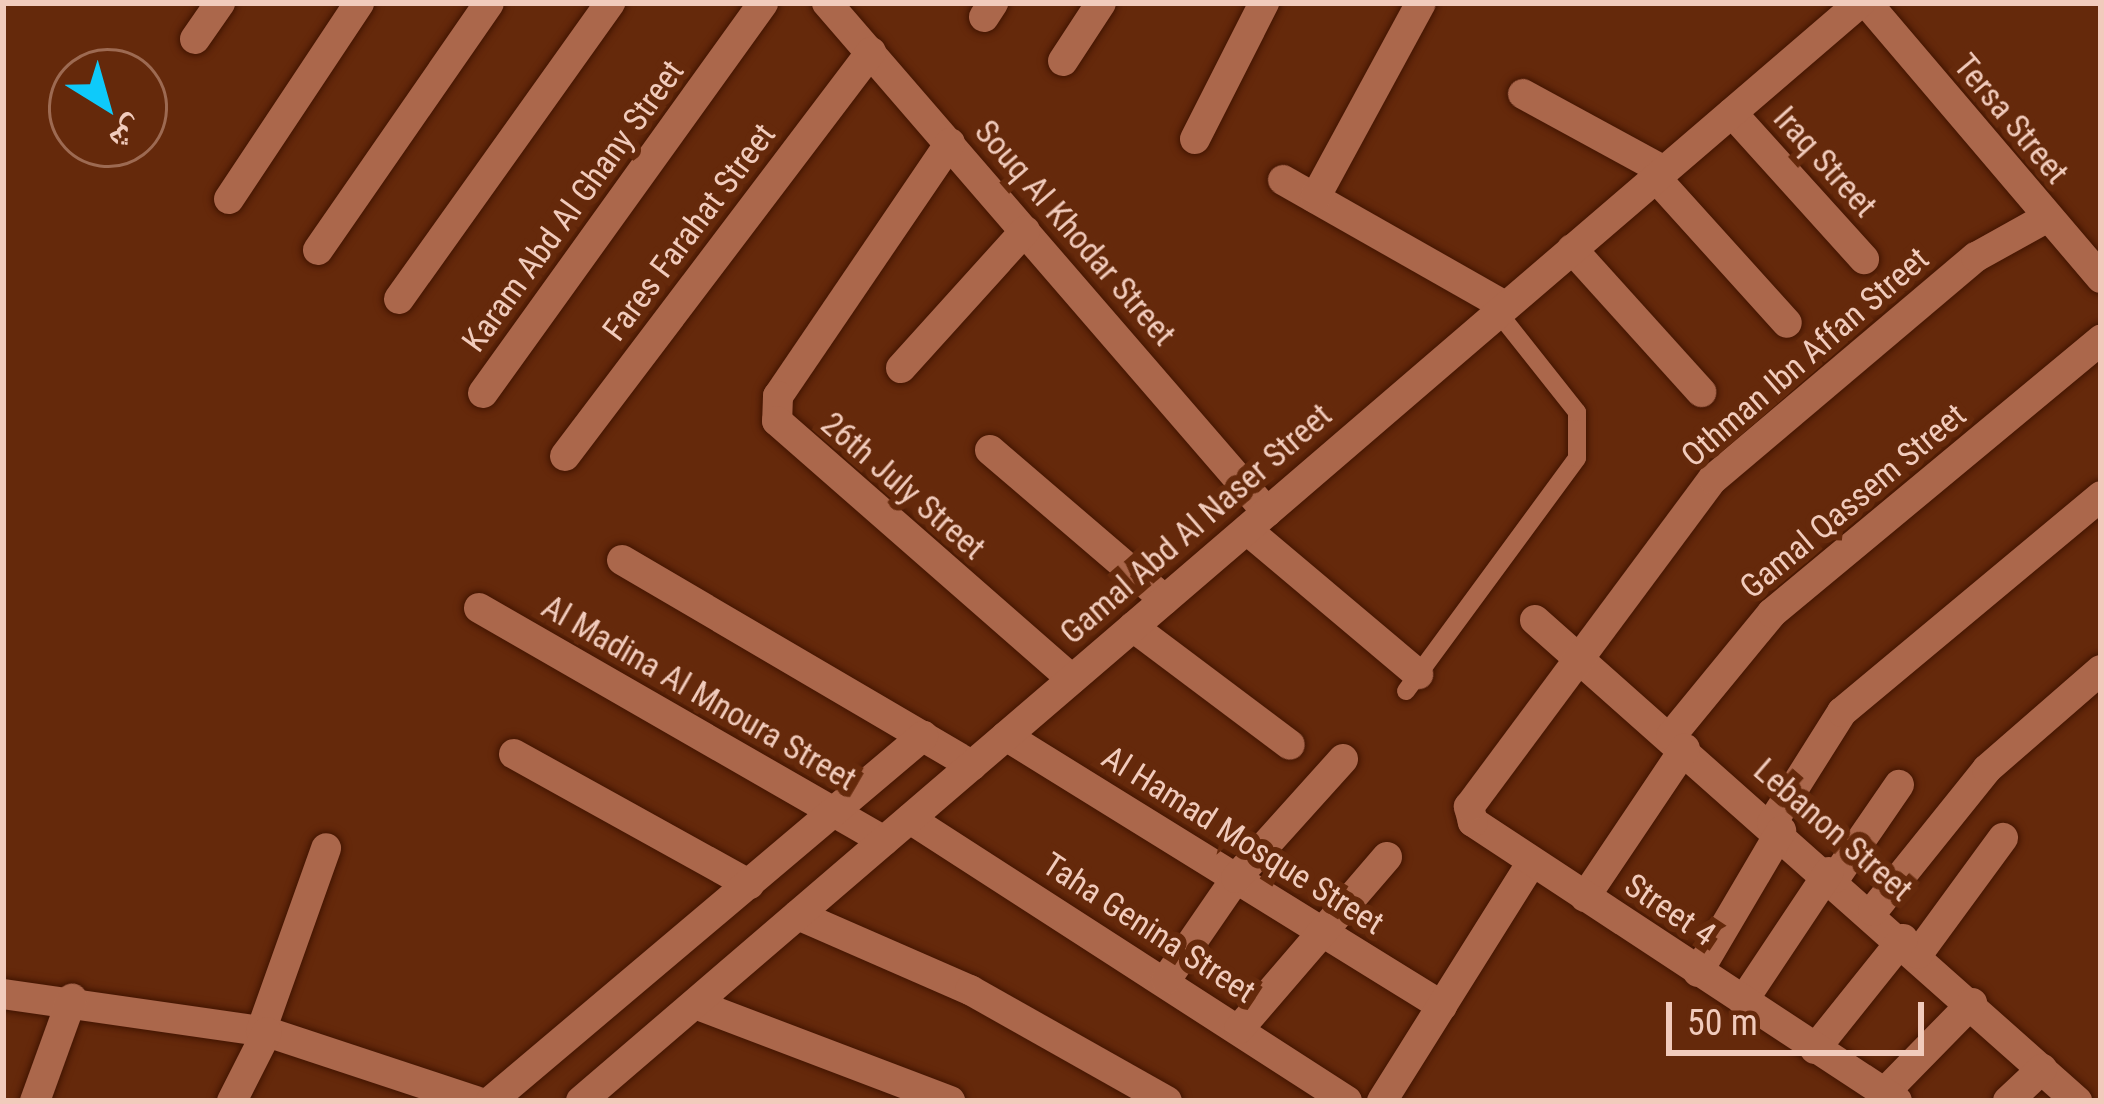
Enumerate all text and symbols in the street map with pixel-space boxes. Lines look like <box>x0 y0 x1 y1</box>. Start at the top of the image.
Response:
street label: Tersa Street <box>1945 46 2077 192</box>
north arrow <box>48 48 168 168</box>
street label: Karam Abd Al Ghany Street <box>454 52 692 360</box>
street label: Iraq Street <box>1765 99 1885 225</box>
text: ش <box>102 109 154 161</box>
street label: Souq Al Khodar Street <box>966 112 1184 354</box>
street label: Fares Farahat Street <box>594 116 784 348</box>
street label: Othman Ibn Affan Street <box>1673 239 1937 475</box>
street label: Gamal Abd Al Naser Street <box>1052 395 1340 653</box>
street label: Gamal Qassem Street <box>1732 395 1974 607</box>
street label: 26th July Street <box>813 404 993 568</box>
street label: Al Madina Al Mnoura Street <box>535 587 863 799</box>
street label: Al Hamad Mosque Street <box>1095 737 1391 943</box>
street label: Lebanon Street <box>1746 751 1920 909</box>
street label: Taha Genina Street <box>1035 844 1263 1012</box>
street label: Street 4 <box>1617 865 1723 955</box>
scale bar <box>1672 978 1930 1052</box>
text: 50 m <box>1687 1002 1758 1044</box>

